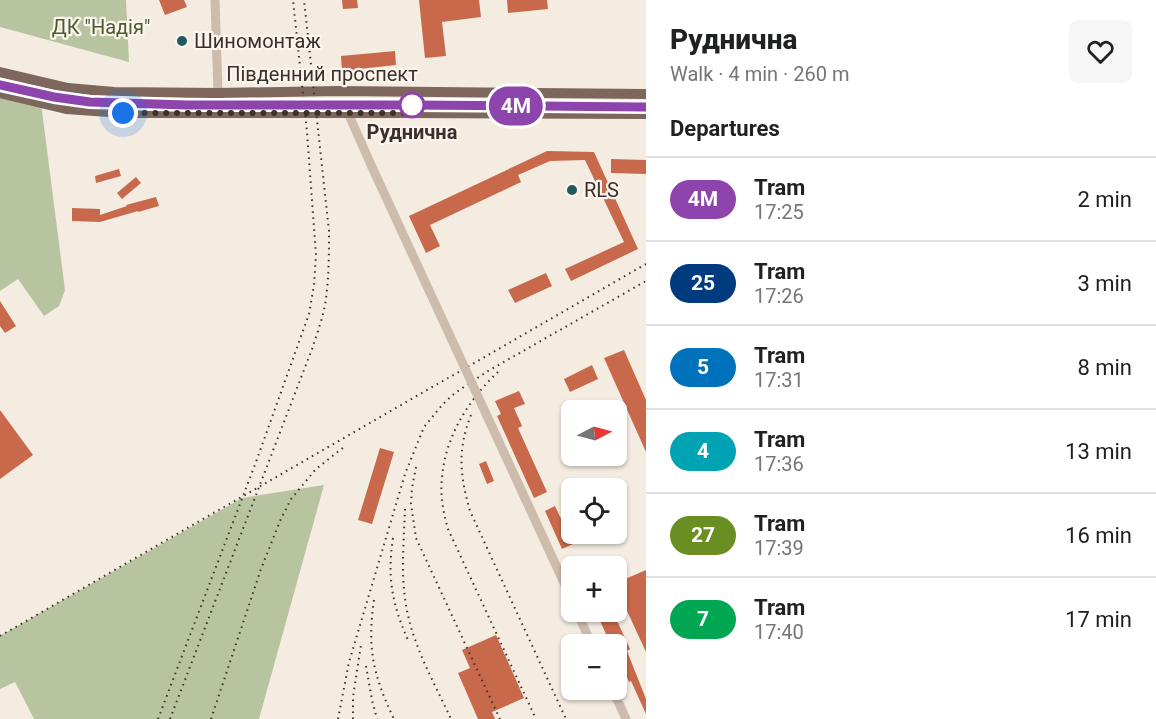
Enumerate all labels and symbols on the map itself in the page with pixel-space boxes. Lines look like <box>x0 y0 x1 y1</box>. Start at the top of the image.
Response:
park label: ДК "Надія" <box>52 15 150 39</box>
place label: Шиномонтаж <box>194 29 321 53</box>
marker: Шиномонтаж <box>175 34 189 48</box>
street label: Південний проспект <box>226 62 418 86</box>
line badge: 4М <box>489 86 543 126</box>
marker: Руднична <box>399 92 425 118</box>
your location <box>108 98 138 128</box>
place label: Руднична <box>367 120 458 144</box>
place label: RLS <box>584 178 619 202</box>
marker: RLS <box>565 183 579 197</box>
north arrow <box>561 400 627 466</box>

